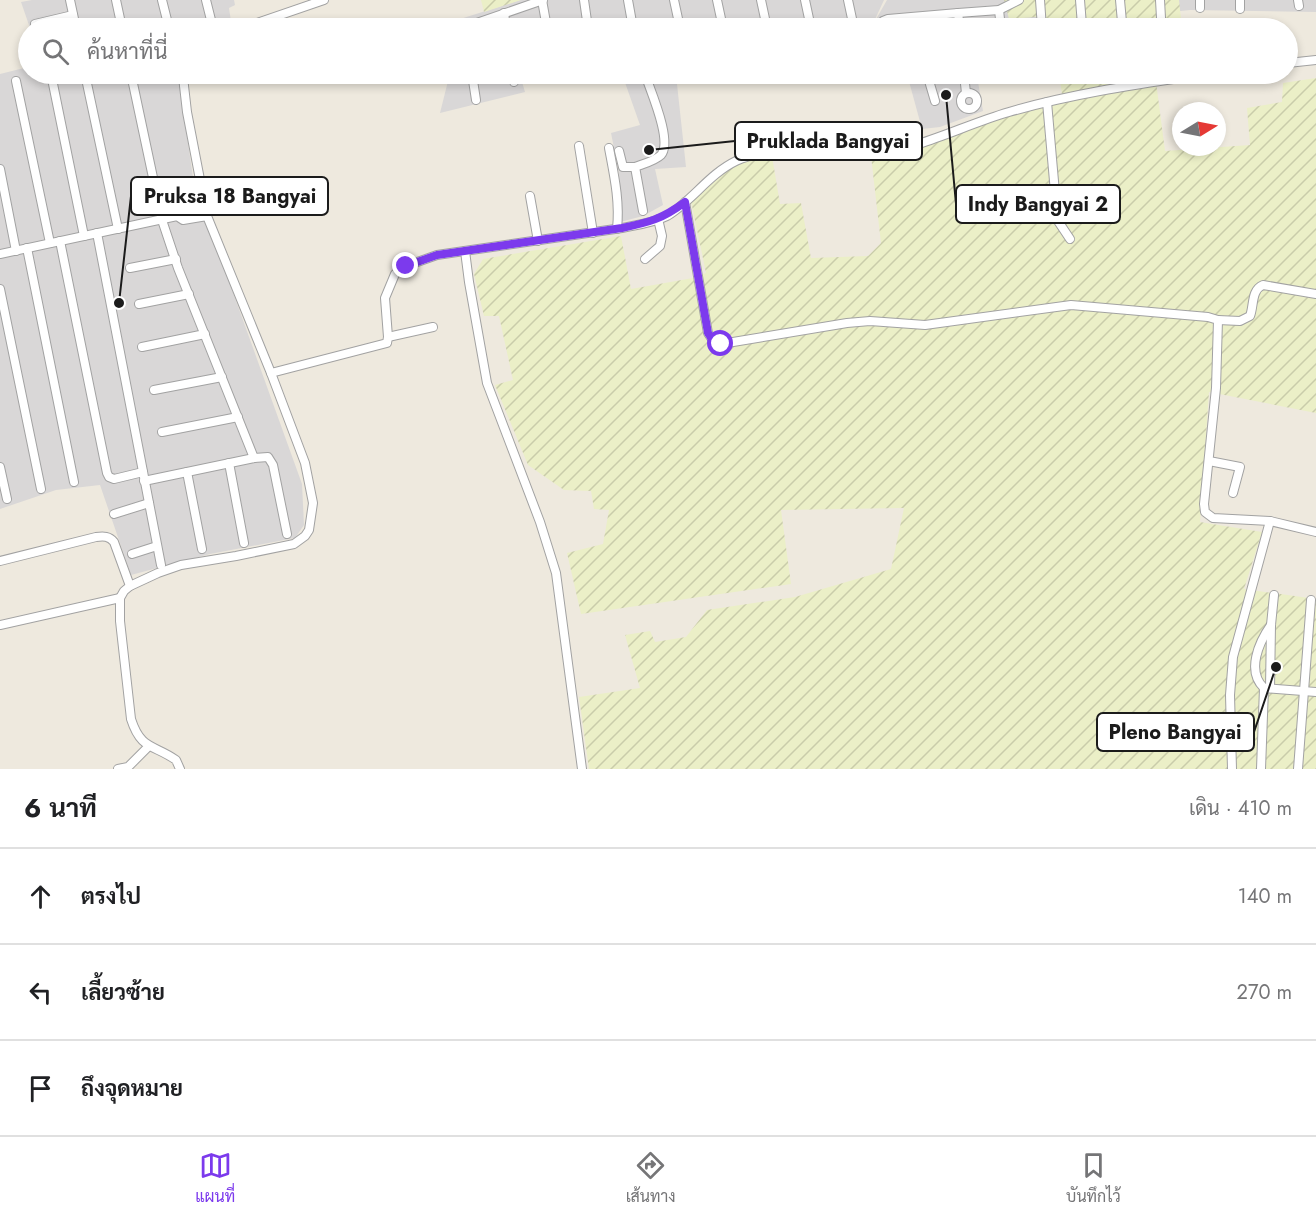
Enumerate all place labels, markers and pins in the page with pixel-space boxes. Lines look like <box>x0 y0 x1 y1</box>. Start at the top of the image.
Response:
callout: Pruklada Bangyai <box>735 122 922 160</box>
callout: Pruksa 18 Bangyai <box>131 177 328 215</box>
callout: Indy Bangyai 2 <box>956 185 1120 223</box>
callout: Pleno Bangyai <box>1097 713 1254 751</box>

